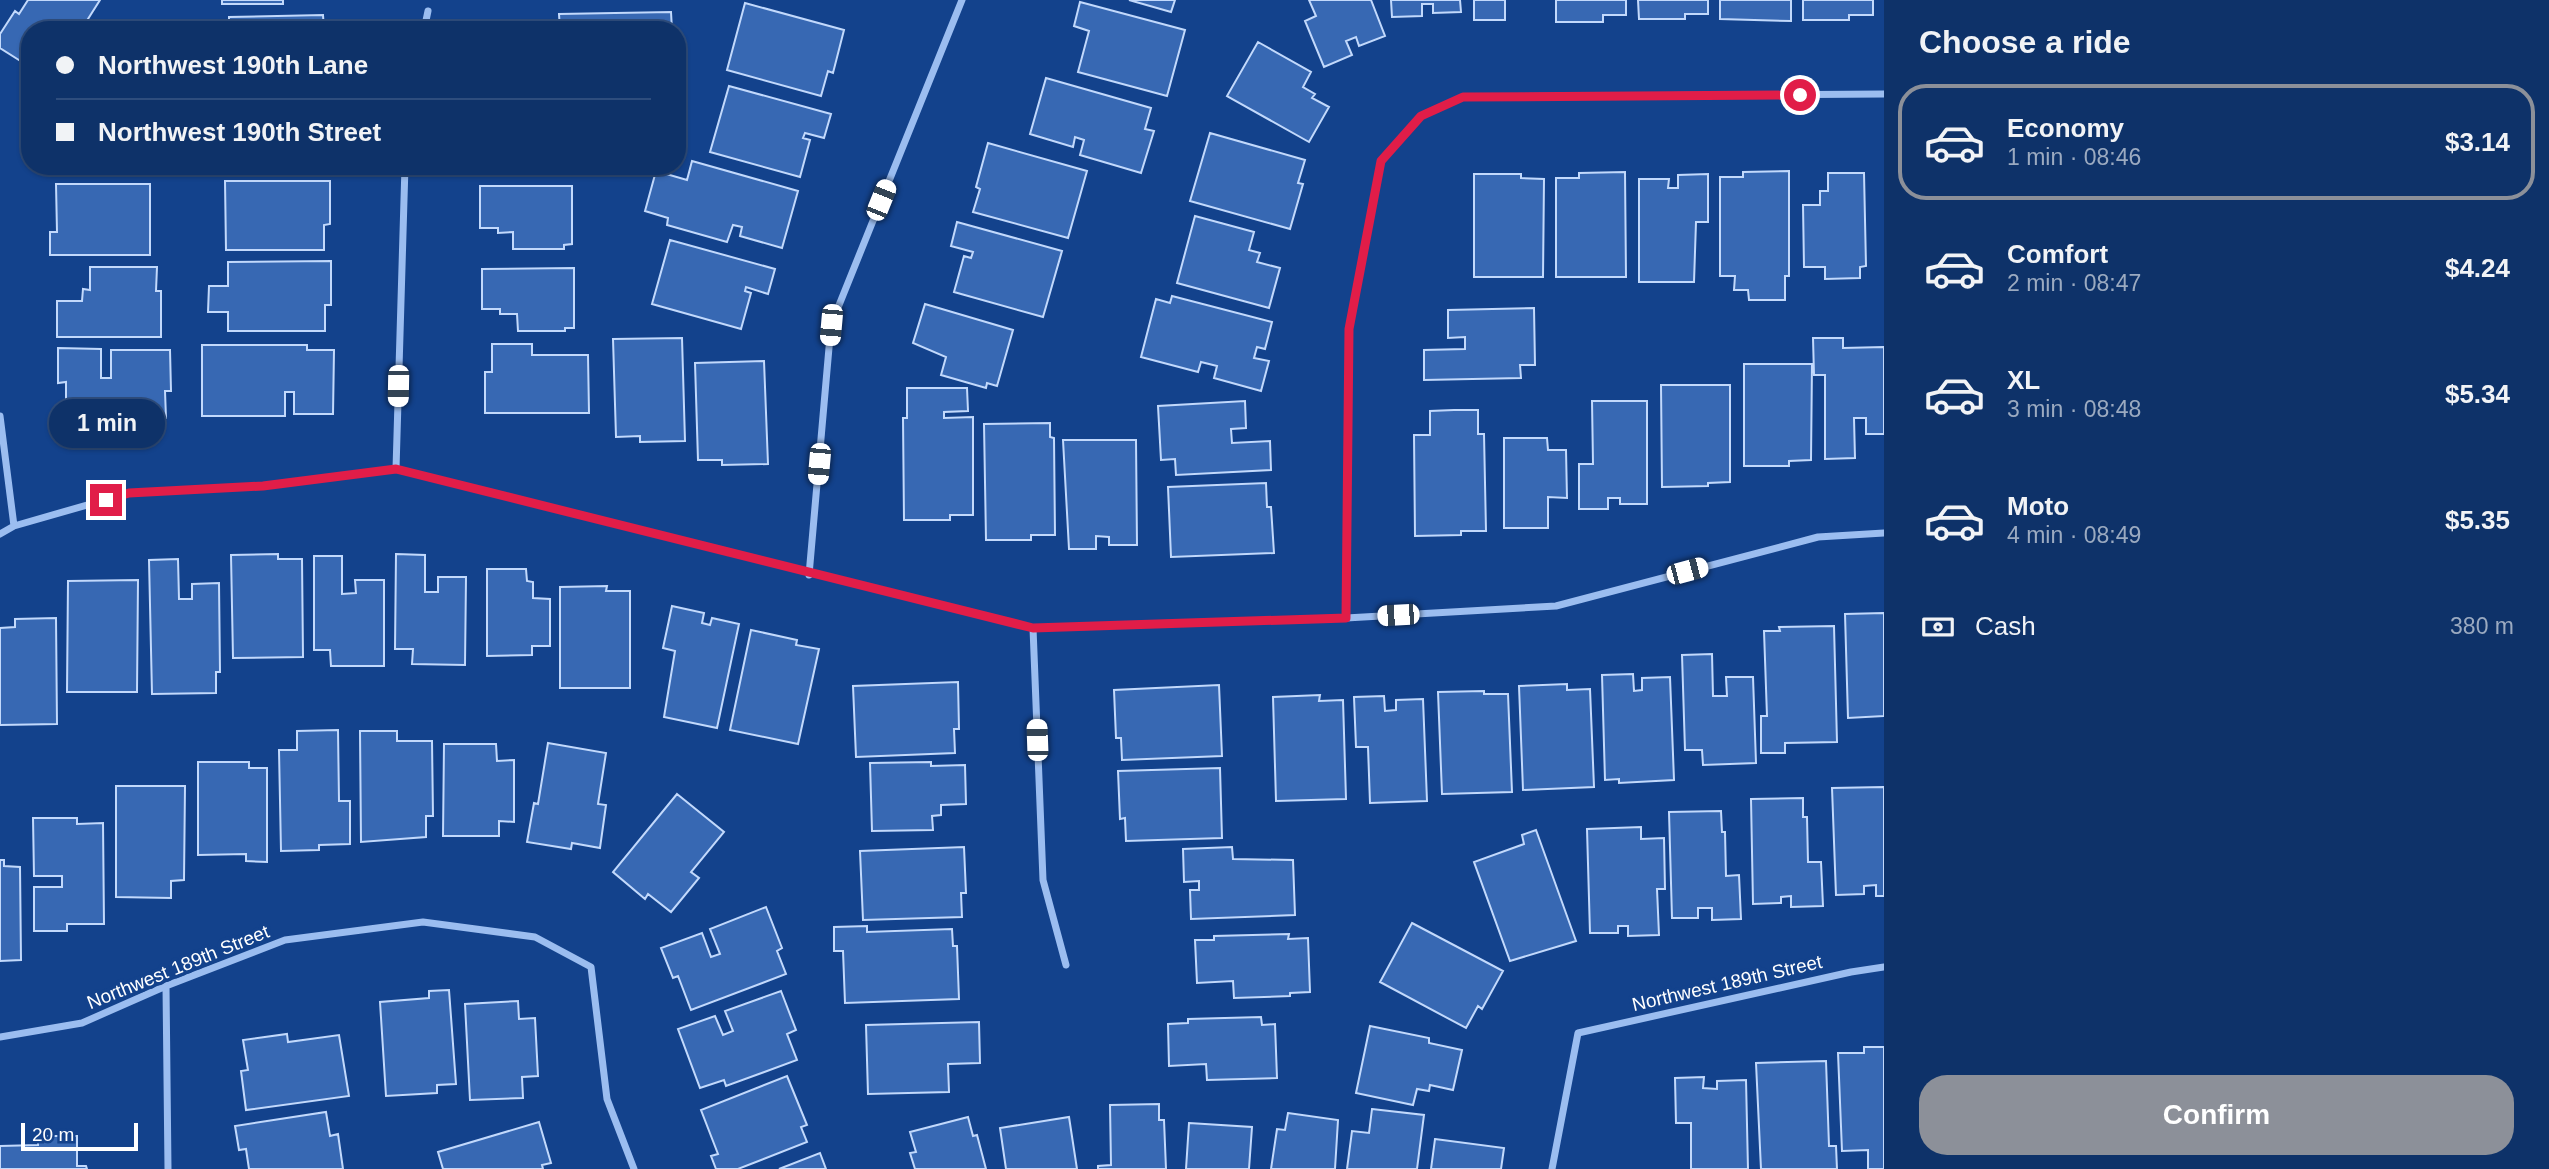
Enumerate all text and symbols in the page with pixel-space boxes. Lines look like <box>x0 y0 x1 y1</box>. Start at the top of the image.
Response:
text: Choose a ride <box>1919 24 2131 60</box>
text: Northwest 190th Lane <box>98 50 368 80</box>
route start <box>1784 79 1816 111</box>
icon: car <box>1923 111 1986 174</box>
text: Economy <box>2007 113 2124 143</box>
text: Northwest 190th Street <box>98 117 381 147</box>
text: $3.14 <box>2445 127 2510 157</box>
text: 1 min · 08:46 <box>2007 144 2141 170</box>
car <box>864 177 899 223</box>
icon: car <box>1923 237 1986 300</box>
text: Comfort <box>2007 239 2108 269</box>
text: $4.24 <box>2445 253 2510 283</box>
text: 2 min · 08:47 <box>2007 270 2141 296</box>
car <box>819 303 844 347</box>
icon: car <box>1923 363 1986 426</box>
car <box>388 365 409 407</box>
text: XL <box>2007 365 2040 395</box>
text: $5.34 <box>2445 379 2510 409</box>
text: 3 min · 08:48 <box>2007 396 2141 422</box>
callout: 1 min <box>48 398 164 448</box>
text: 1 min <box>77 410 137 436</box>
car <box>807 442 832 486</box>
route end <box>90 484 122 516</box>
icon: car <box>1923 489 1986 552</box>
text: Moto <box>2007 491 2069 521</box>
text: $5.35 <box>2445 505 2510 535</box>
text: 4 min · 08:49 <box>2007 522 2141 548</box>
car <box>1664 555 1711 587</box>
car <box>1377 603 1420 627</box>
icon: cash <box>1919 608 1957 646</box>
text: Cash <box>1975 611 2036 641</box>
text: 380 m <box>2450 613 2514 639</box>
car <box>1026 719 1049 761</box>
street label: Northwest 189th Street <box>84 921 273 1013</box>
street label: Northwest 189th Street <box>1630 951 1825 1015</box>
button: Confirm <box>1919 1075 2514 1155</box>
scale bar <box>21 1120 138 1152</box>
text: 20 m <box>32 1124 74 1145</box>

